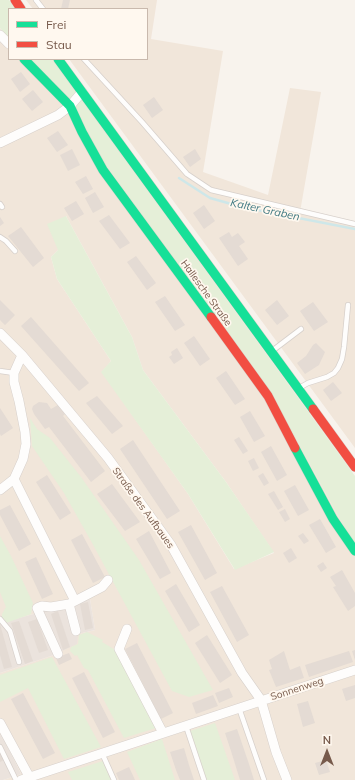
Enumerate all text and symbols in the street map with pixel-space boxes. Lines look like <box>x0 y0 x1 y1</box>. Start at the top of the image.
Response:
legend <box>8 8 148 60</box>
text: Frei <box>46 17 66 32</box>
text: Stau <box>46 37 72 52</box>
water label: Kalter Graben <box>229 196 301 224</box>
street label: Hallesche Straße <box>178 258 234 328</box>
street label: Straße des Aufbaues <box>110 465 176 551</box>
street label: Sonnenweg <box>269 675 325 703</box>
north arrow <box>307 732 347 772</box>
text: N <box>323 733 331 747</box>

